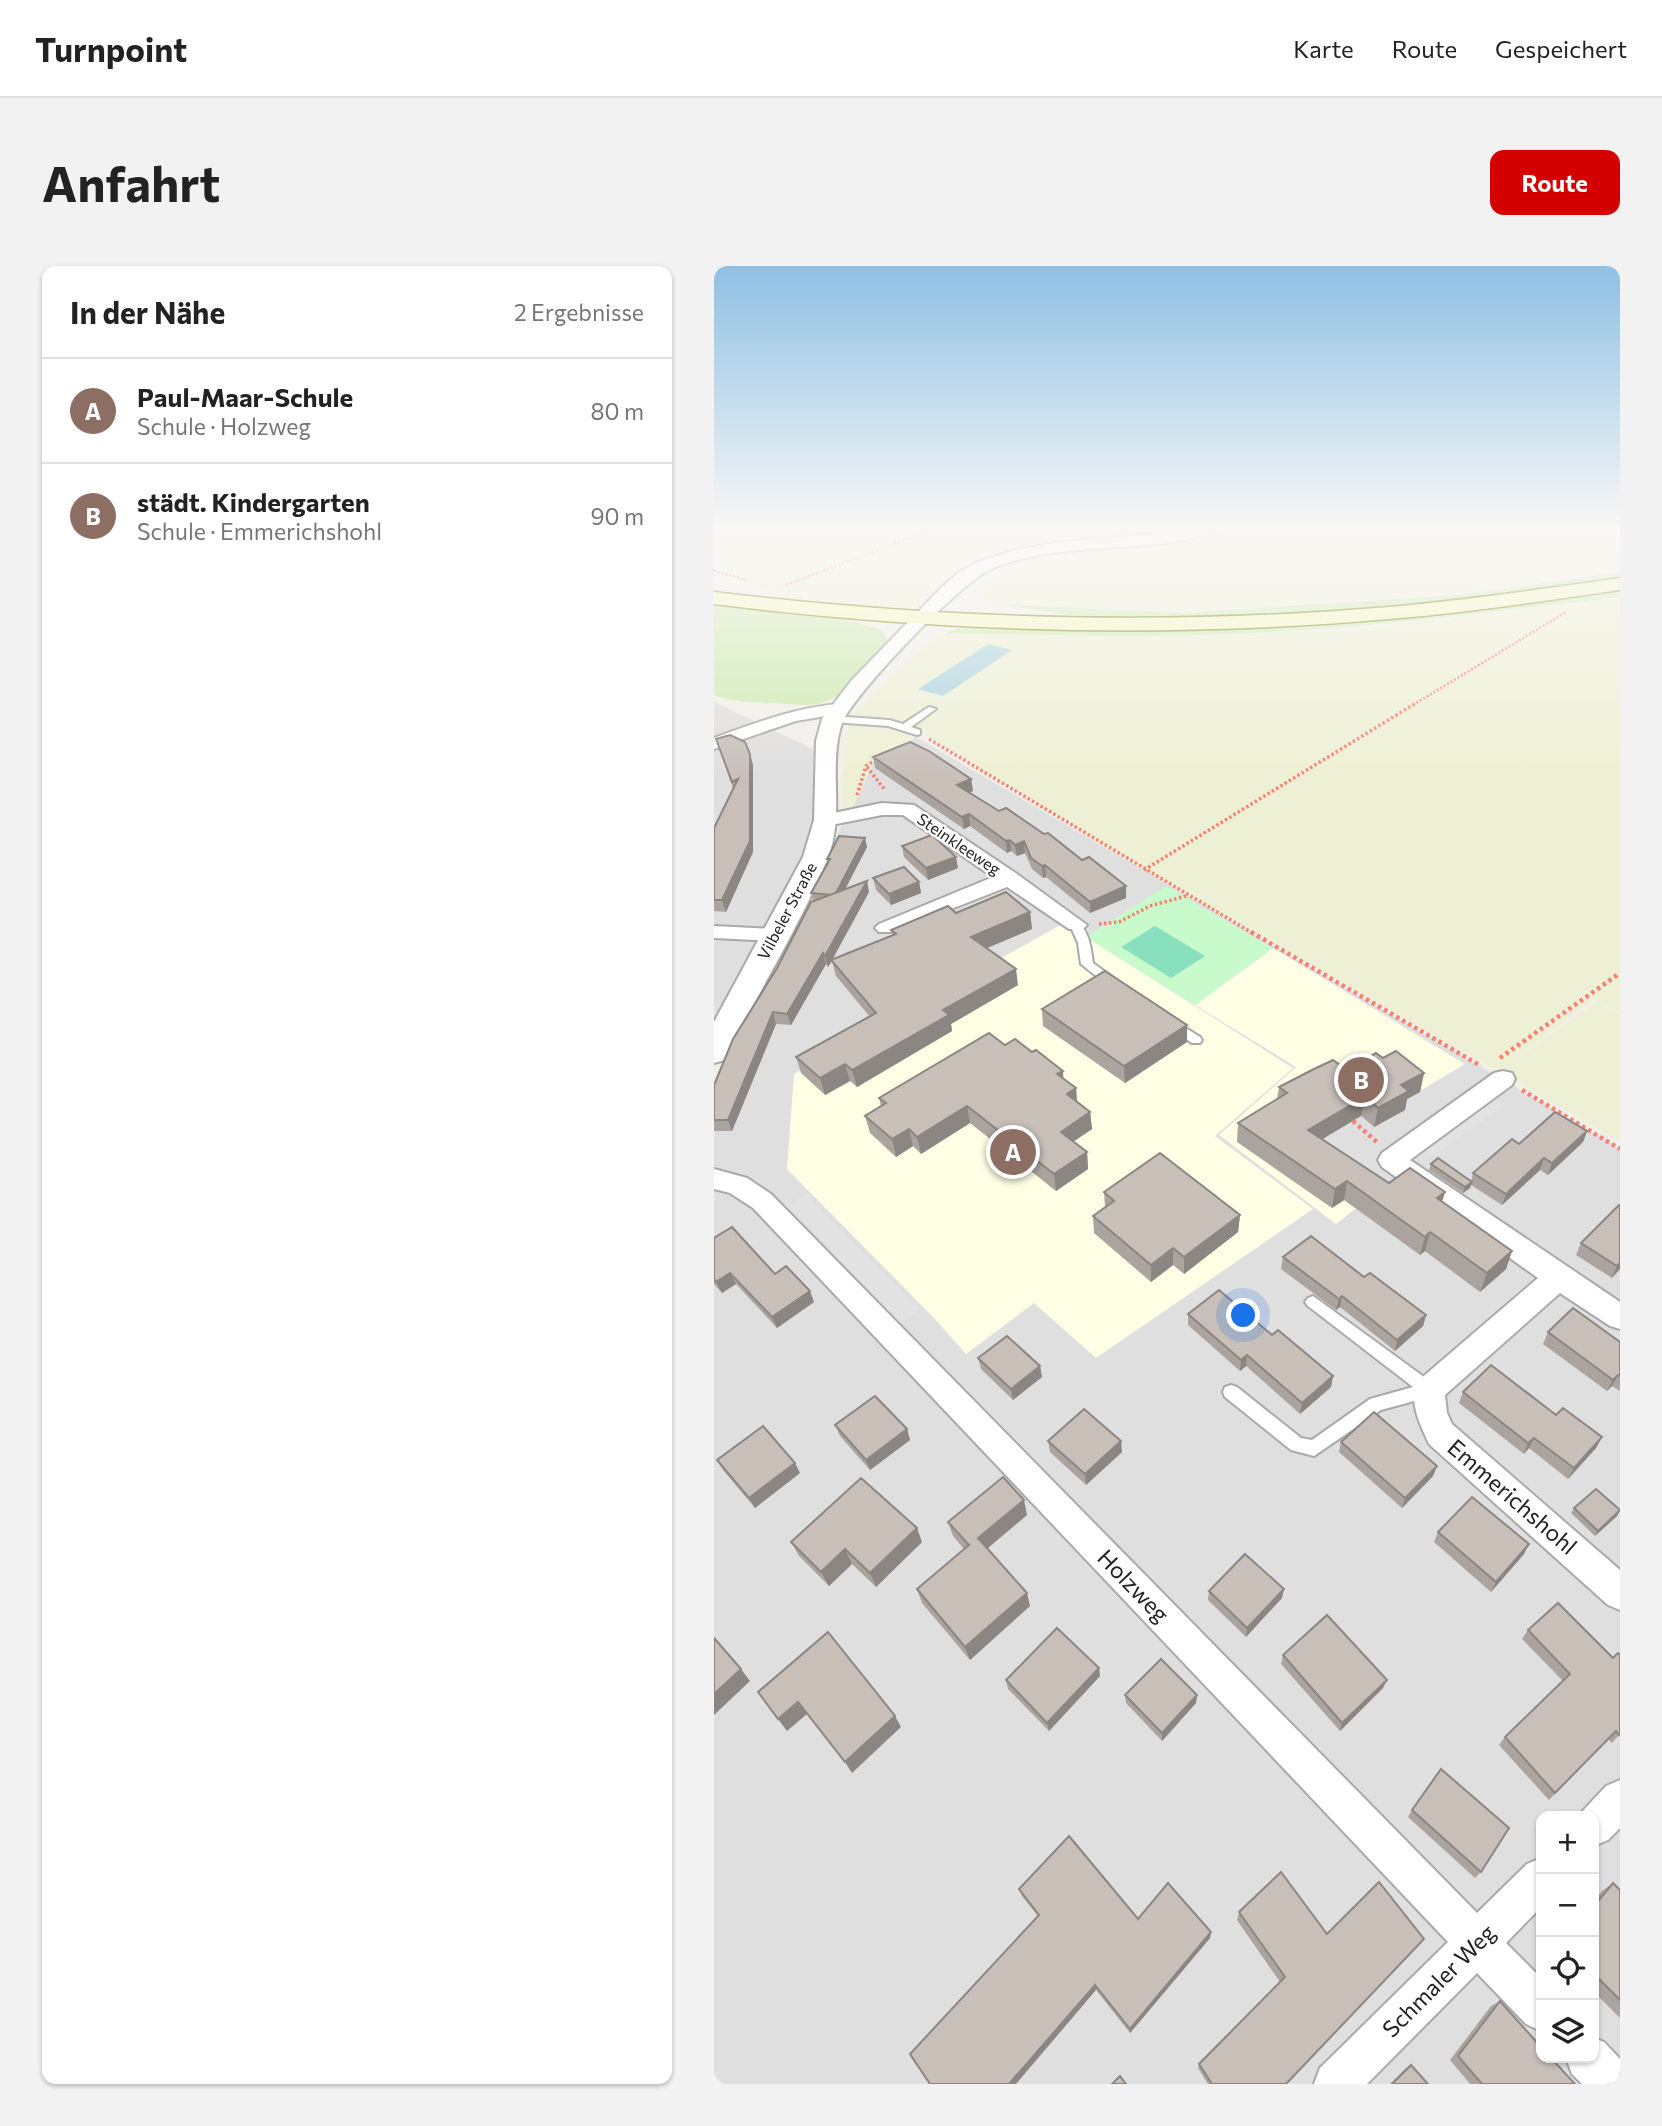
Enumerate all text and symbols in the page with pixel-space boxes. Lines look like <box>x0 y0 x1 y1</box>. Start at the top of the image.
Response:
text: Turnpoint <box>35 28 187 69</box>
text: Karte <box>1293 34 1354 63</box>
text: Route <box>1392 34 1457 63</box>
text: Gespeichert <box>1495 34 1627 63</box>
button: Route <box>1490 150 1620 215</box>
text: Anfahrt <box>42 152 220 212</box>
text: In der Nähe <box>70 293 225 330</box>
text: 2 Ergebnisse <box>514 298 644 326</box>
text: Paul-Maar-Schule <box>137 381 353 412</box>
text: A <box>85 397 101 425</box>
text: 80 m <box>591 397 644 425</box>
text: Schule · Holzweg <box>137 412 311 440</box>
text: städt. Kindergarten <box>137 486 370 517</box>
text: B <box>85 502 101 530</box>
text: 90 m <box>591 502 644 530</box>
text: Schule · Emmerichshohl <box>137 517 382 545</box>
street label: Steinkleeweg <box>914 809 1005 879</box>
street label: Vilbeler Straße <box>753 859 820 963</box>
pin: B <box>1338 1054 1384 1106</box>
pin: A <box>990 1126 1036 1178</box>
your location <box>1226 1298 1260 1332</box>
street label: Emmerichshohl <box>1442 1433 1583 1560</box>
street label: Holzweg <box>1092 1543 1175 1628</box>
map controls <box>1536 1811 1599 2063</box>
button: + <box>1536 1811 1599 1874</box>
button: − <box>1536 1874 1599 1937</box>
street label: Schmaler Weg <box>1376 1918 1501 2043</box>
button: locate <box>1536 1937 1599 2000</box>
button: layers <box>1536 2000 1599 2063</box>

